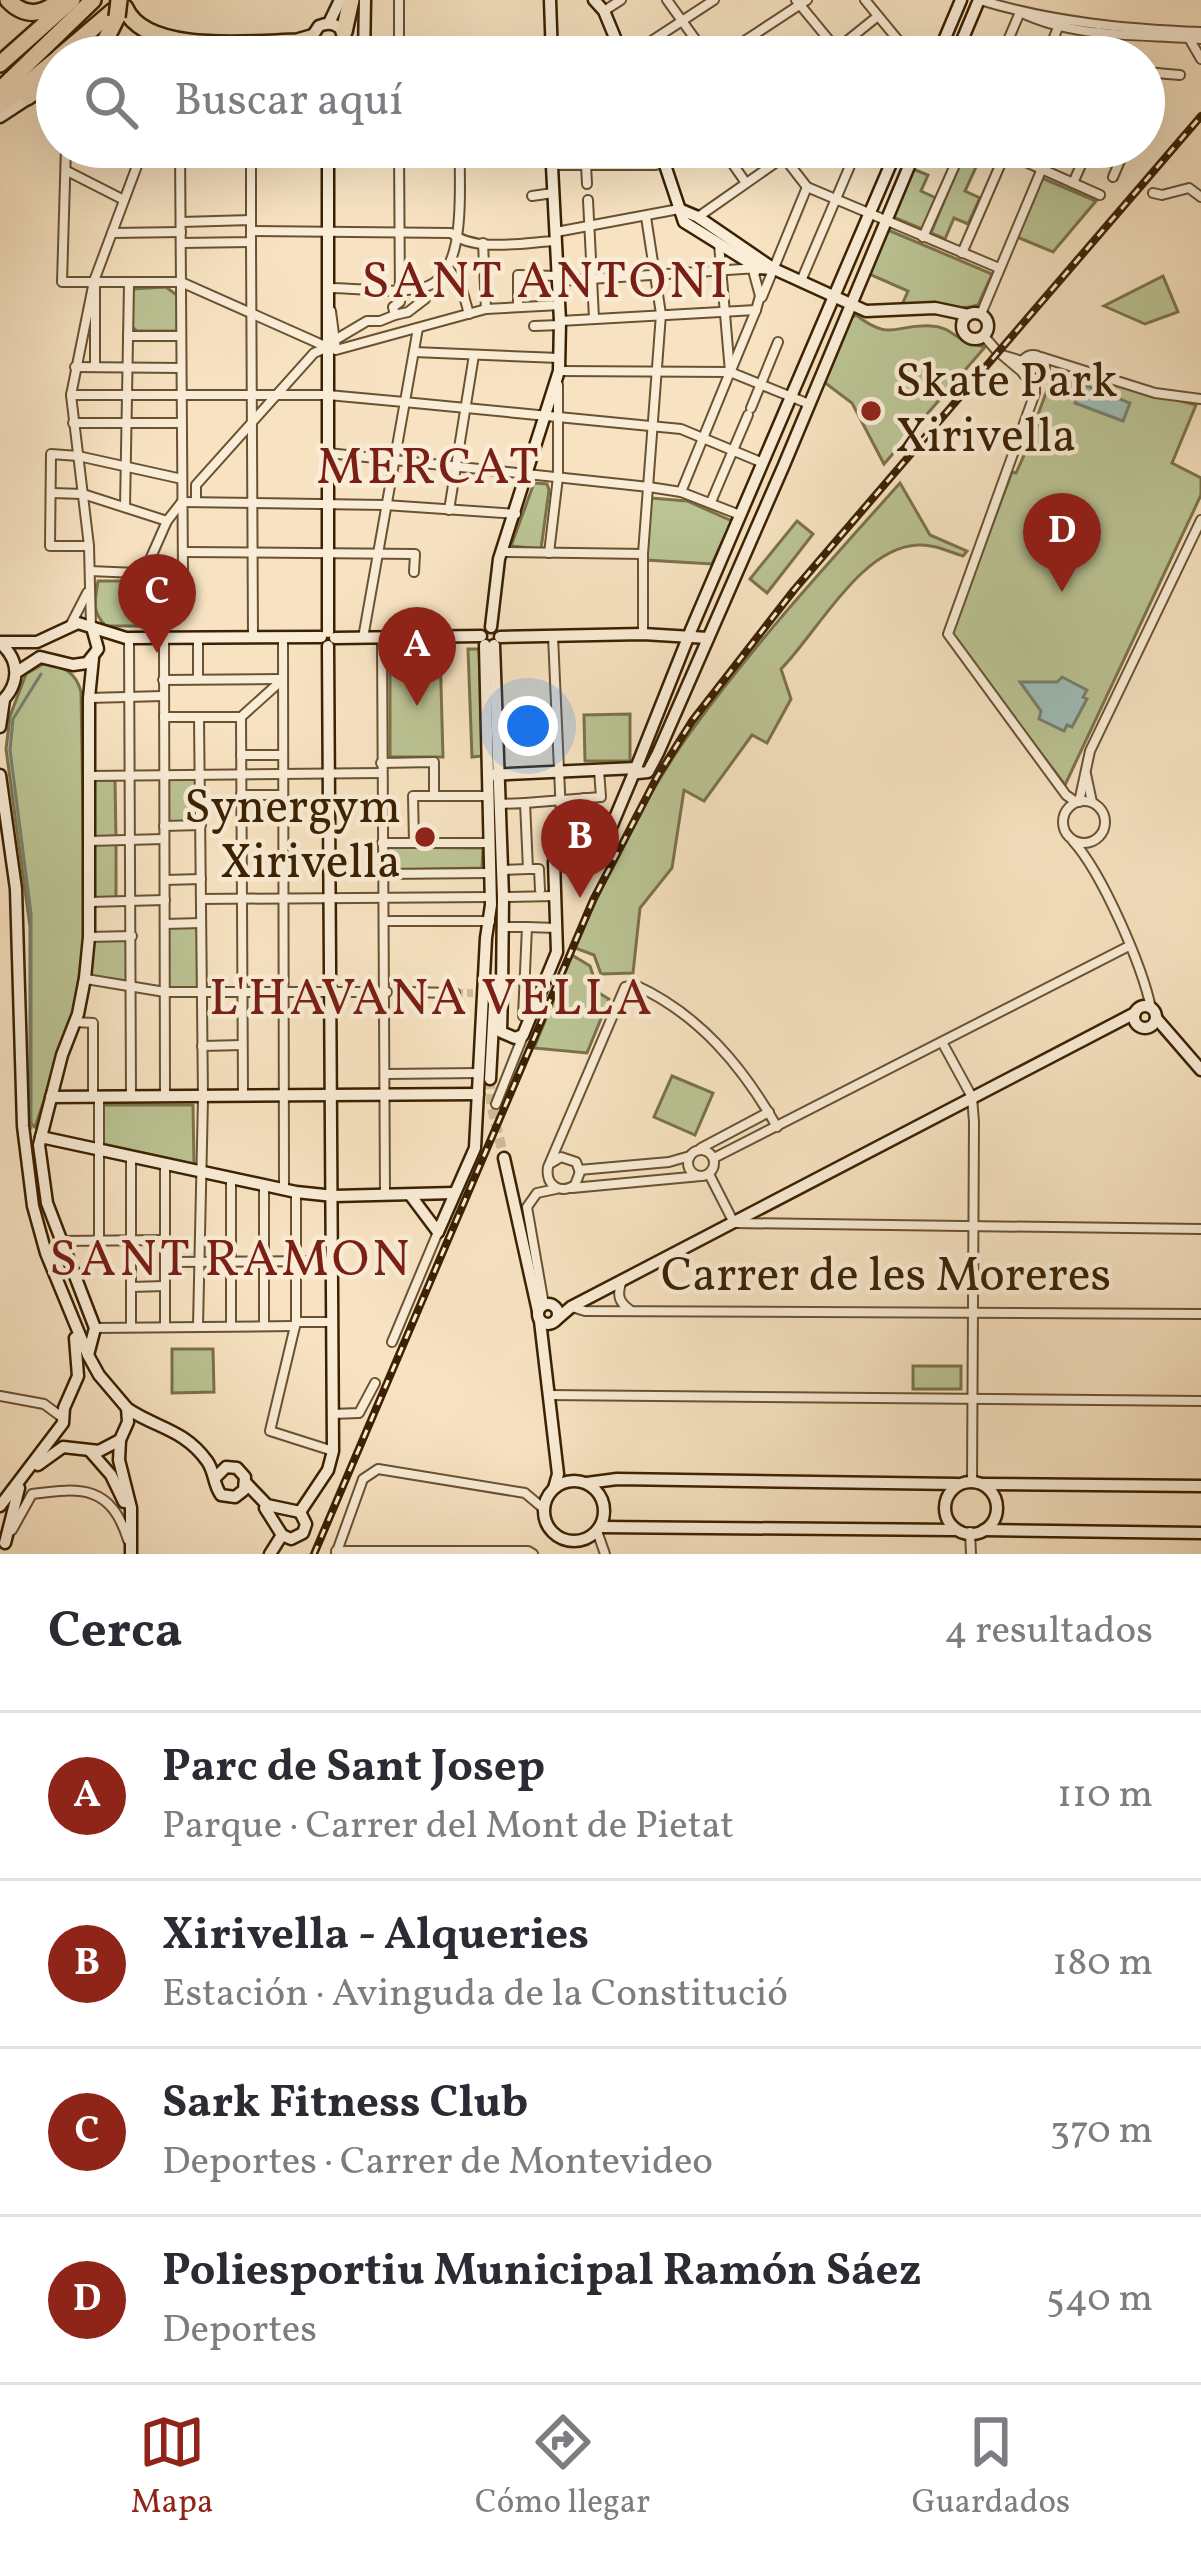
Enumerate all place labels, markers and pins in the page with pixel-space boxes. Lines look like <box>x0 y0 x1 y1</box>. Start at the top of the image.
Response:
place label: Skate Park Xirivella <box>895 350 1118 472</box>
marker: Skate Park Xirivella <box>858 398 884 424</box>
pin: D <box>1023 493 1101 592</box>
pin: C <box>118 554 196 653</box>
pin: A <box>378 607 456 706</box>
place label: Synergym Xirivella <box>184 776 401 898</box>
pin: B <box>541 799 619 898</box>
marker: Synergym Xirivella <box>412 824 438 850</box>

